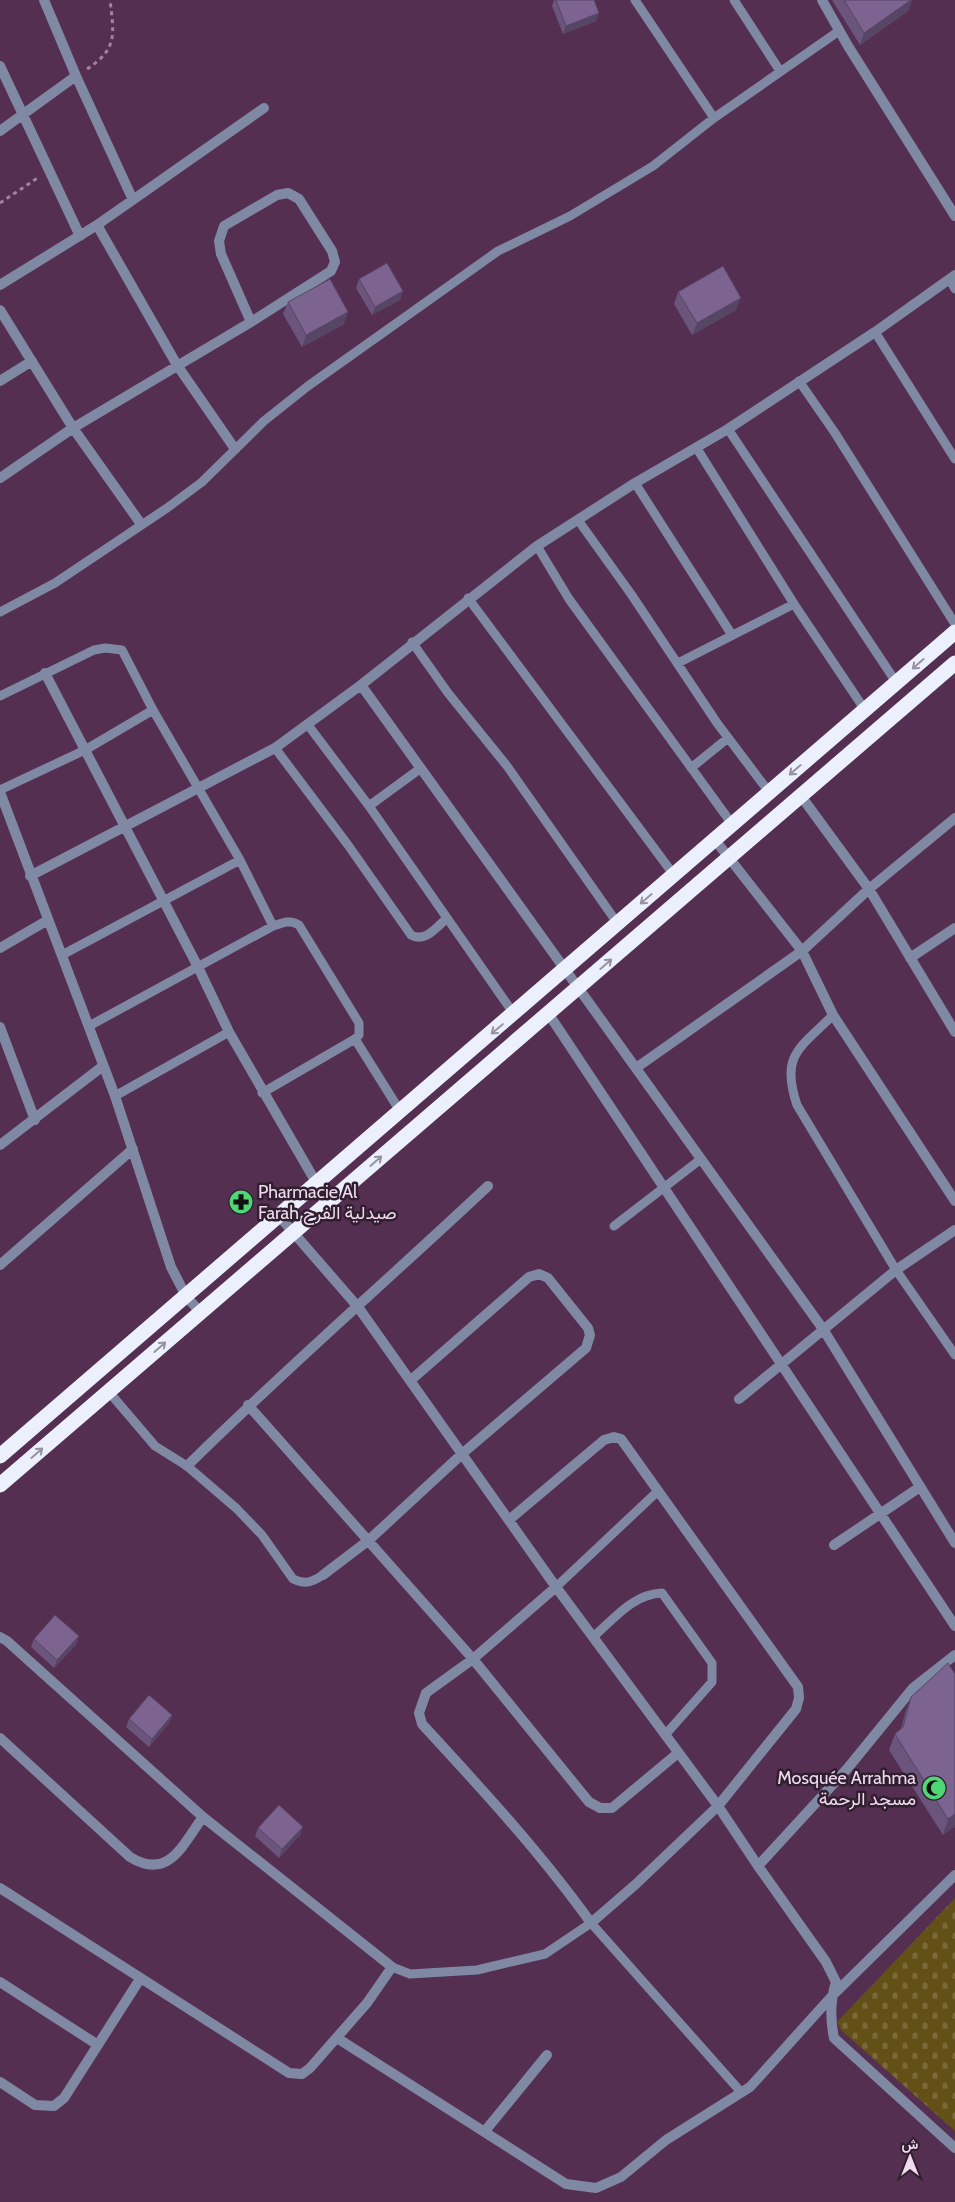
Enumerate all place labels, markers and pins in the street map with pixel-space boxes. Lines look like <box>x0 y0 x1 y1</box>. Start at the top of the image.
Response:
place label: Pharmacie Al Farah صيدلية الفرح <box>258 1181 397 1225</box>
pharmacy icon: Pharmacie Al Farah صيدلية الفرح <box>228 1189 254 1215</box>
place label: Mosquée Arrahma مسجد الرحمة <box>777 1767 916 1810</box>
mosque icon: Mosquée Arrahma مسجد الرحمة <box>921 1775 947 1801</box>

